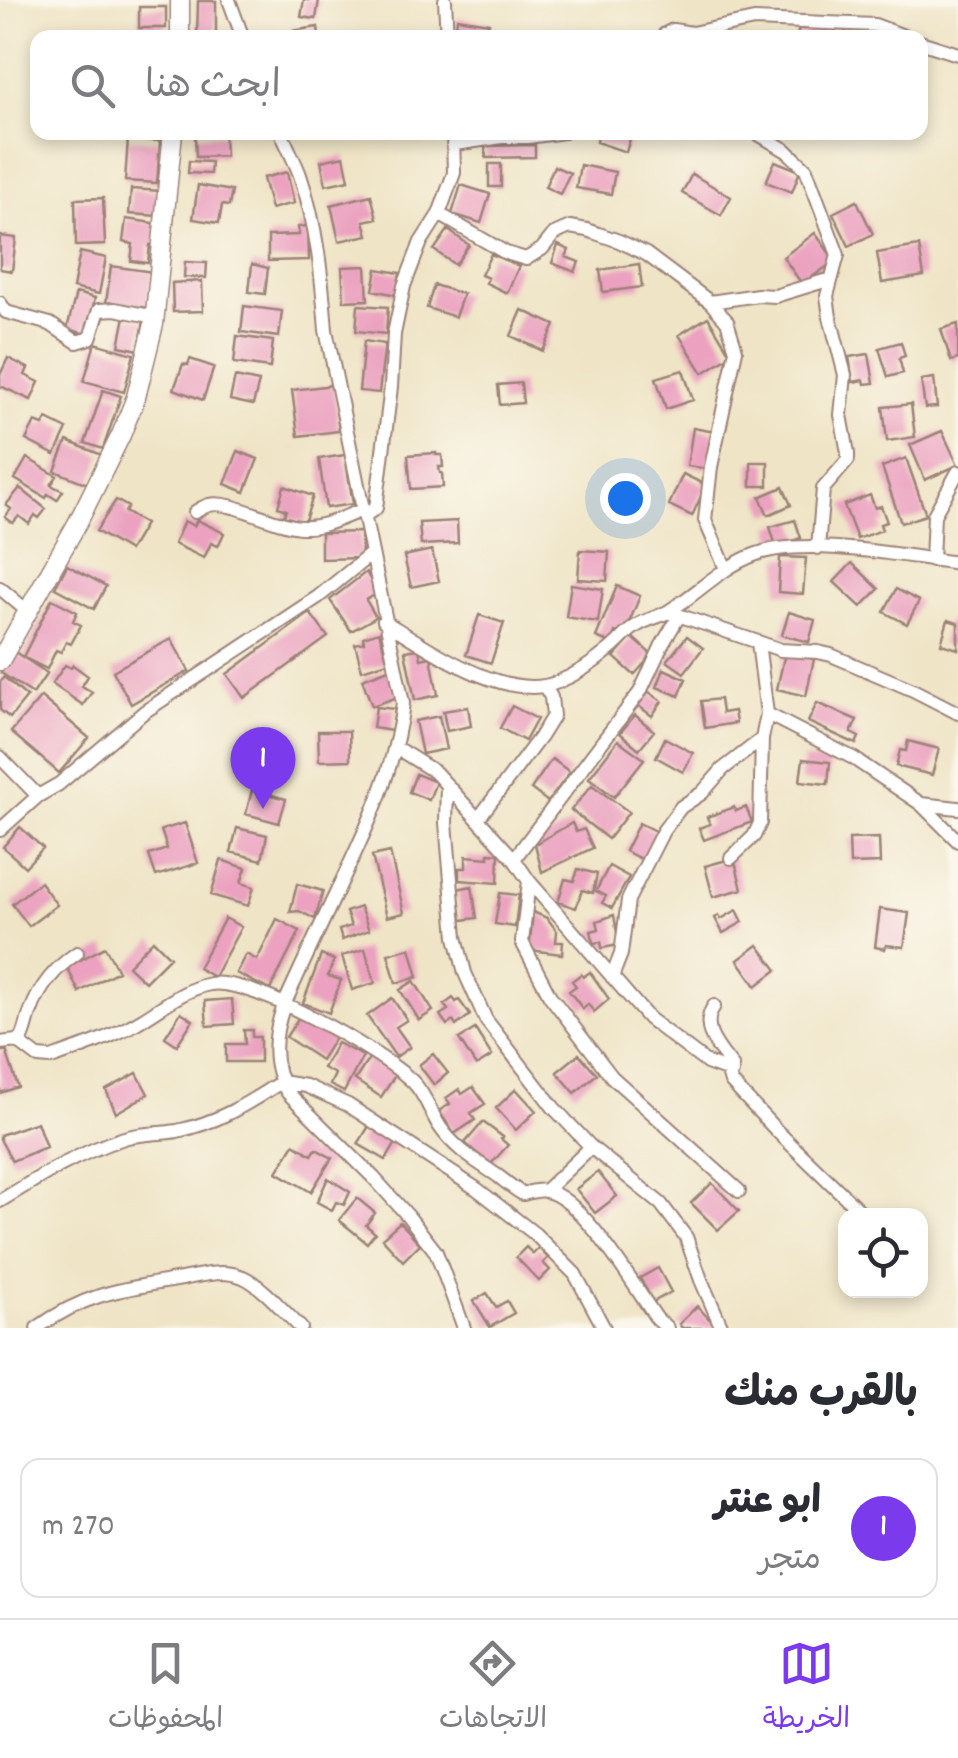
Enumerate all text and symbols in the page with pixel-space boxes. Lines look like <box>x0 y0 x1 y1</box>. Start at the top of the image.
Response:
search box <box>30 30 928 140</box>
icon: search <box>65 58 120 113</box>
text: ابحث هنا <box>145 61 281 116</box>
your location <box>600 473 651 524</box>
pin: 1 <box>230 726 296 809</box>
map controls <box>838 1208 928 1298</box>
button: locate <box>838 1208 928 1298</box>
text: بالقرب منك <box>724 1367 918 1427</box>
text: ابو عنتر <box>715 1477 821 1532</box>
text: 270 m <box>42 1505 115 1551</box>
text: 1 <box>880 1505 887 1551</box>
text: متجر <box>758 1539 821 1585</box>
tab: المحفوظات <box>108 1636 223 1742</box>
tab: الاتجاهات <box>439 1636 547 1742</box>
tab: الخريطة <box>763 1636 850 1742</box>

